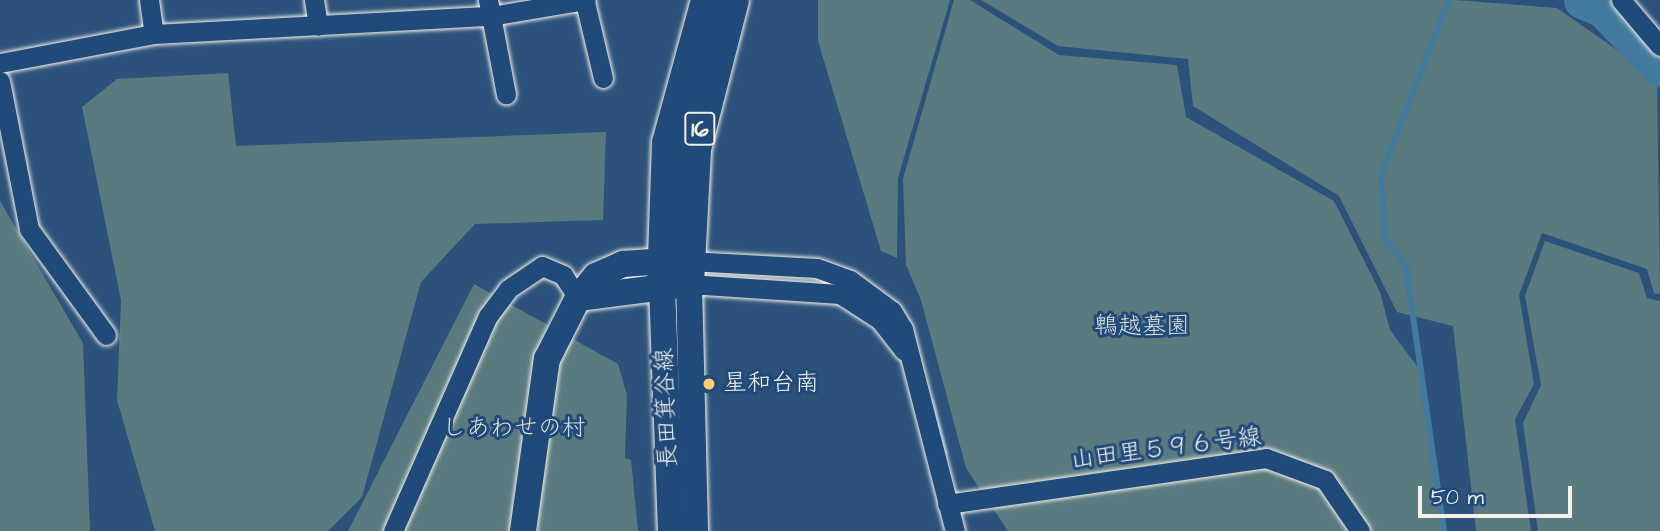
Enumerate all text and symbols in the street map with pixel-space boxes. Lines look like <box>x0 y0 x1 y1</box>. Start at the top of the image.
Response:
road number: 16 <box>684 110 716 148</box>
park label: 鵯越墓園 <box>1094 313 1190 341</box>
street label: 長田箕谷線 <box>651 348 683 468</box>
place label: 星和台南 <box>723 370 819 398</box>
marker: 星和台南 <box>701 376 717 392</box>
park label: しあわせの村 <box>442 415 586 443</box>
street label: 山田里５９６号線 <box>1069 423 1263 475</box>
scale bar <box>1422 472 1576 516</box>
text: 50 m <box>1431 483 1484 512</box>

